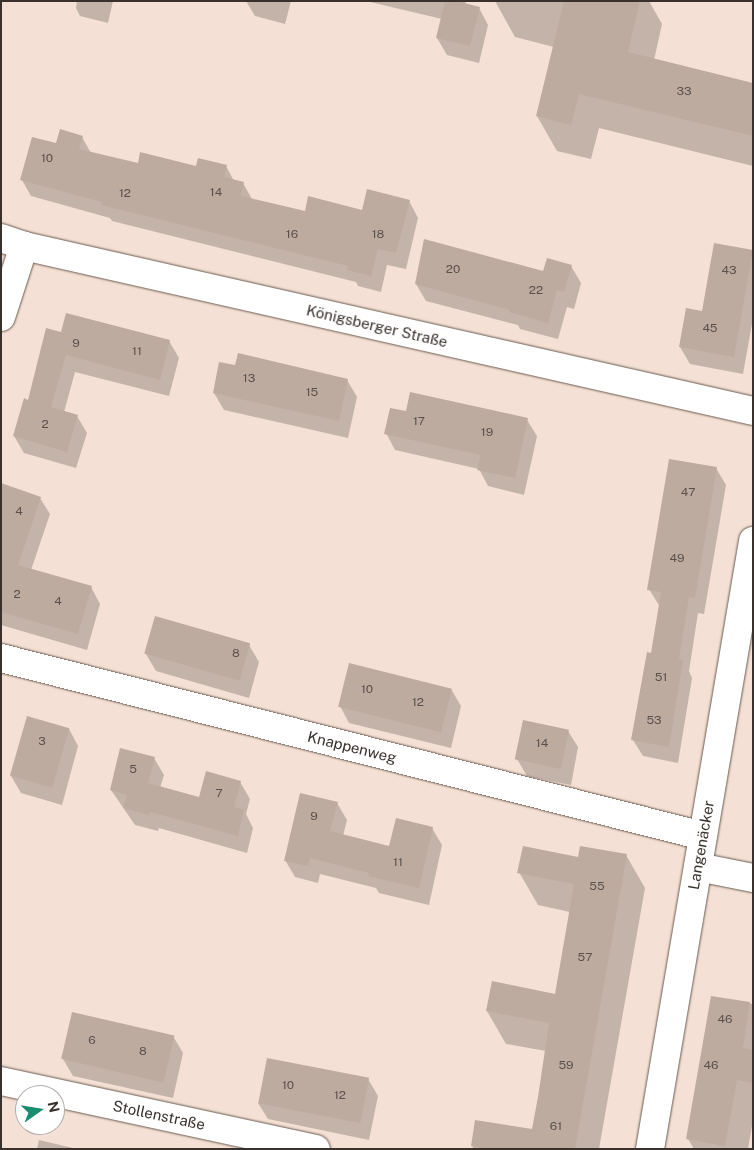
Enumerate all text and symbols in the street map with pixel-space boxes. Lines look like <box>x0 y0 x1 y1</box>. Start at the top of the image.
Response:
house number: 33 <box>676 85 692 99</box>
house number: 10 <box>41 152 53 166</box>
house number: 14 <box>210 186 222 200</box>
house number: 12 <box>119 187 131 201</box>
house number: 16 <box>286 228 298 242</box>
house number: 18 <box>372 228 384 242</box>
house number: 20 <box>446 263 460 277</box>
house number: 43 <box>721 264 737 278</box>
house number: 22 <box>529 284 543 298</box>
street label: Königsberger Straße <box>305 301 449 351</box>
house number: 45 <box>702 322 718 336</box>
house number: 9 <box>72 337 80 351</box>
house number: 11 <box>132 345 142 359</box>
house number: 13 <box>243 372 255 386</box>
house number: 15 <box>306 386 318 400</box>
house number: 17 <box>413 415 425 429</box>
house number: 2 <box>41 418 49 432</box>
house number: 19 <box>481 426 493 440</box>
house number: 47 <box>681 486 695 500</box>
house number: 4 <box>15 505 23 519</box>
house number: 49 <box>669 552 685 566</box>
house number: 2 <box>13 588 21 602</box>
house number: 4 <box>54 595 62 609</box>
house number: 8 <box>232 647 240 661</box>
house number: 51 <box>655 671 667 685</box>
house number: 10 <box>361 683 373 697</box>
house number: 12 <box>412 696 424 710</box>
house number: 53 <box>646 714 662 728</box>
street label: Knappenweg <box>306 727 398 767</box>
house number: 3 <box>38 735 46 749</box>
house number: 14 <box>536 737 548 751</box>
house number: 5 <box>129 763 137 777</box>
house number: 7 <box>215 787 223 801</box>
street label: Langenäcker <box>684 799 718 891</box>
house number: 9 <box>310 810 318 824</box>
house number: 11 <box>393 856 403 870</box>
house number: 55 <box>589 880 605 894</box>
house number: 57 <box>578 951 592 965</box>
house number: 46 <box>717 1013 733 1027</box>
house number: 6 <box>88 1034 96 1048</box>
house number: 8 <box>139 1045 147 1059</box>
house number: 59 <box>558 1059 574 1073</box>
house number: 46 <box>703 1059 719 1073</box>
house number: 10 <box>282 1079 294 1093</box>
north arrow <box>15 1085 65 1135</box>
house number: 12 <box>334 1089 346 1103</box>
street label: Stollenstraße <box>111 1096 207 1134</box>
text: N <box>45 1100 63 1114</box>
house number: 61 <box>550 1120 562 1134</box>

